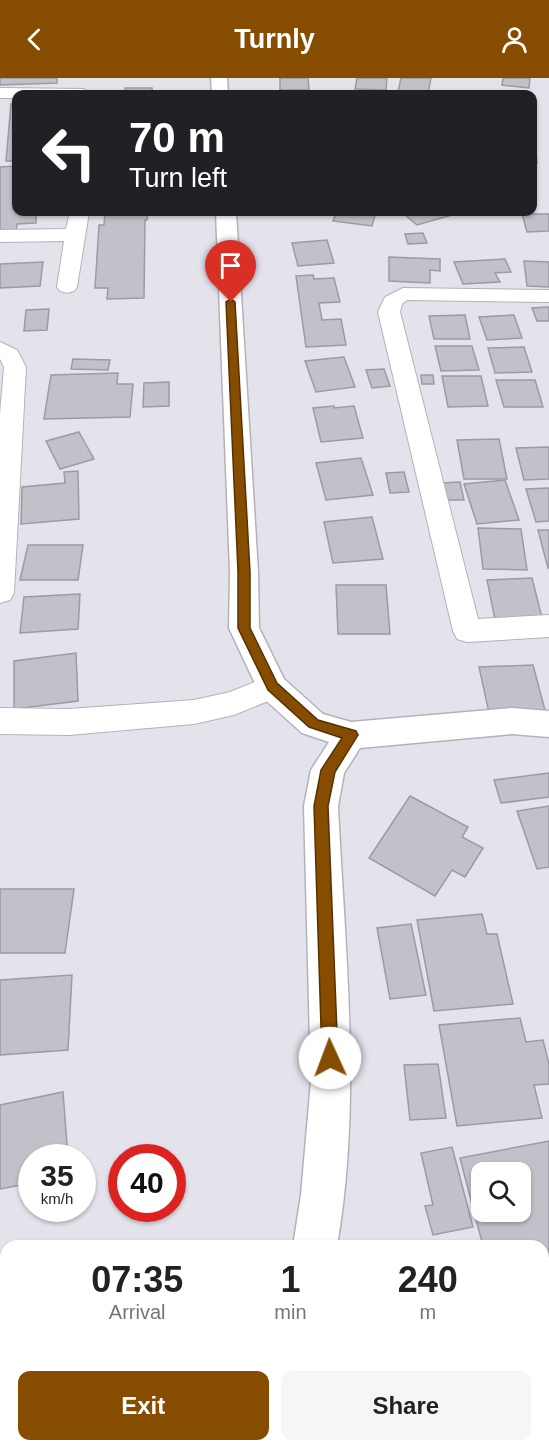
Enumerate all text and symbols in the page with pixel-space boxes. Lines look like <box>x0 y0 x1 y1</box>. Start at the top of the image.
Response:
icon: back <box>18 23 51 56</box>
icon: person <box>498 23 531 56</box>
text: Turnly <box>234 24 315 54</box>
icon: left <box>30 114 108 192</box>
text: 70 m <box>129 114 225 161</box>
text: Turn left <box>129 163 227 193</box>
pin <box>205 240 256 302</box>
icon: arrive <box>214 249 247 282</box>
position arrow <box>298 1026 362 1090</box>
speed limit sign: 40 <box>108 1144 186 1222</box>
text: 35 <box>40 1159 74 1192</box>
map controls <box>471 1162 531 1222</box>
button: search <box>471 1162 531 1222</box>
text: km/h <box>41 1190 73 1207</box>
text: 07:35 <box>91 1259 183 1300</box>
text: 1 <box>280 1259 300 1300</box>
text: 240 <box>398 1259 458 1300</box>
text: Arrival <box>109 1301 166 1323</box>
text: min <box>274 1301 307 1323</box>
text: m <box>419 1301 436 1323</box>
button: Exit <box>18 1371 269 1440</box>
button: Share <box>281 1371 531 1440</box>

